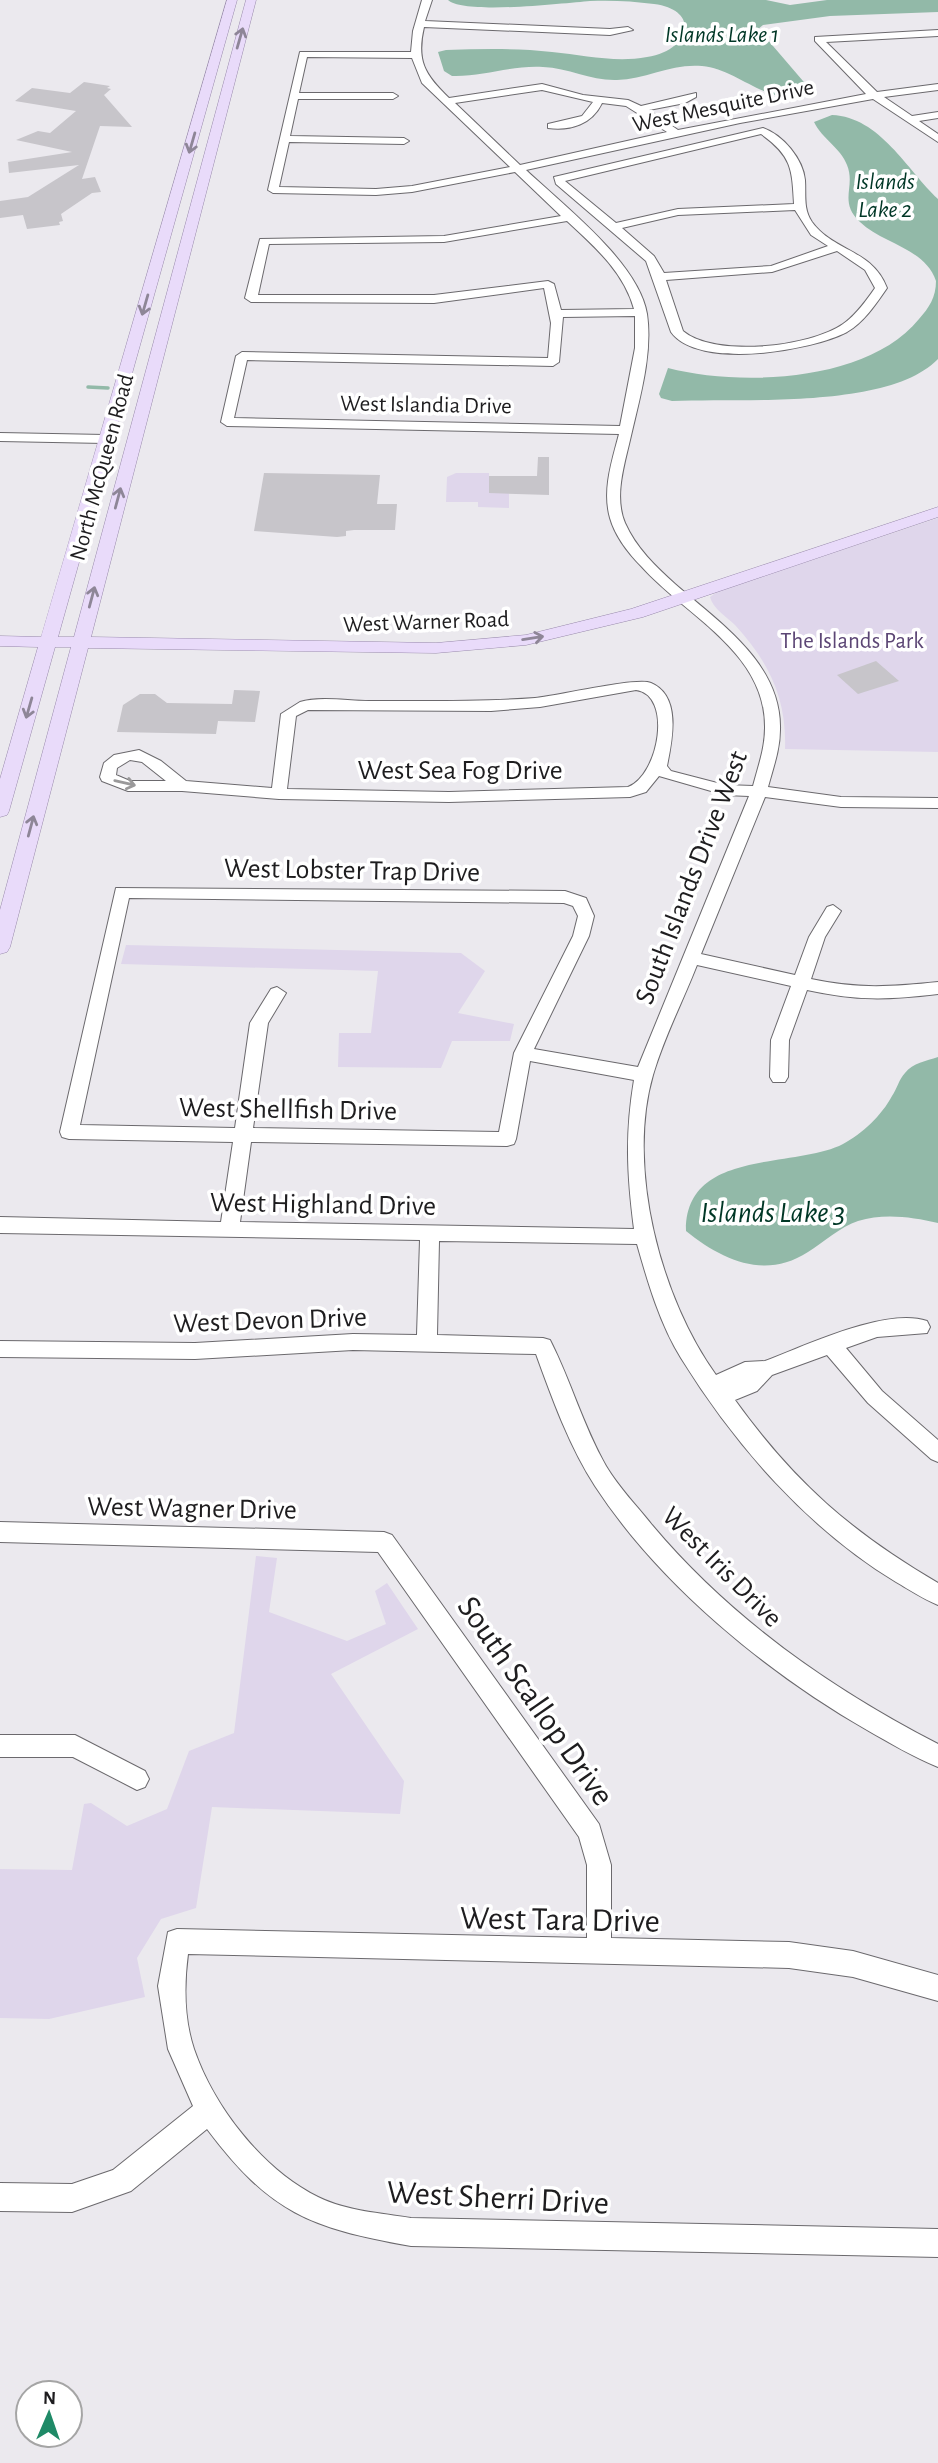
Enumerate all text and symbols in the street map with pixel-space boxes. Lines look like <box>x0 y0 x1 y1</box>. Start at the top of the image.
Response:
water label: Islands Lake 1 <box>665 23 779 47</box>
one-way arrow <box>235 27 248 49</box>
street label: West Mesquite Drive <box>631 76 816 137</box>
one-way arrow <box>185 131 198 154</box>
water label: Islands Lake 2 <box>855 170 915 222</box>
one-way arrow <box>137 294 150 316</box>
street label: North McQueen Road <box>66 371 138 563</box>
street label: West Islandia Drive <box>340 393 512 418</box>
one-way arrow <box>112 488 125 510</box>
one-way arrow <box>86 587 99 609</box>
street label: West Warner Road <box>343 608 510 637</box>
park label: The Islands Park <box>780 630 924 653</box>
one-way arrow <box>521 631 544 644</box>
one-way arrow <box>22 696 35 718</box>
street label: South Islands Drive West <box>631 747 753 1008</box>
street label: West Sea Fog Drive <box>357 757 563 785</box>
one-way arrow <box>113 777 135 790</box>
one-way arrow <box>26 815 39 837</box>
street label: West Lobster Trap Drive <box>224 855 480 887</box>
street label: West Shellfish Drive <box>179 1094 397 1126</box>
street label: West Highland Drive <box>210 1189 436 1221</box>
water label: Islands Lake 3 <box>701 1198 845 1228</box>
street label: West Devon Drive <box>173 1304 367 1338</box>
street label: West Wagner Drive <box>87 1493 297 1525</box>
street label: West Iris Drive <box>656 1502 787 1633</box>
street label: South Scallop Drive <box>451 1591 619 1812</box>
street label: West Tara Drive <box>460 1902 660 1939</box>
street label: West Sherri Drive <box>386 2176 610 2221</box>
north arrow <box>14 2379 84 2449</box>
text: N <box>43 2389 56 2408</box>

